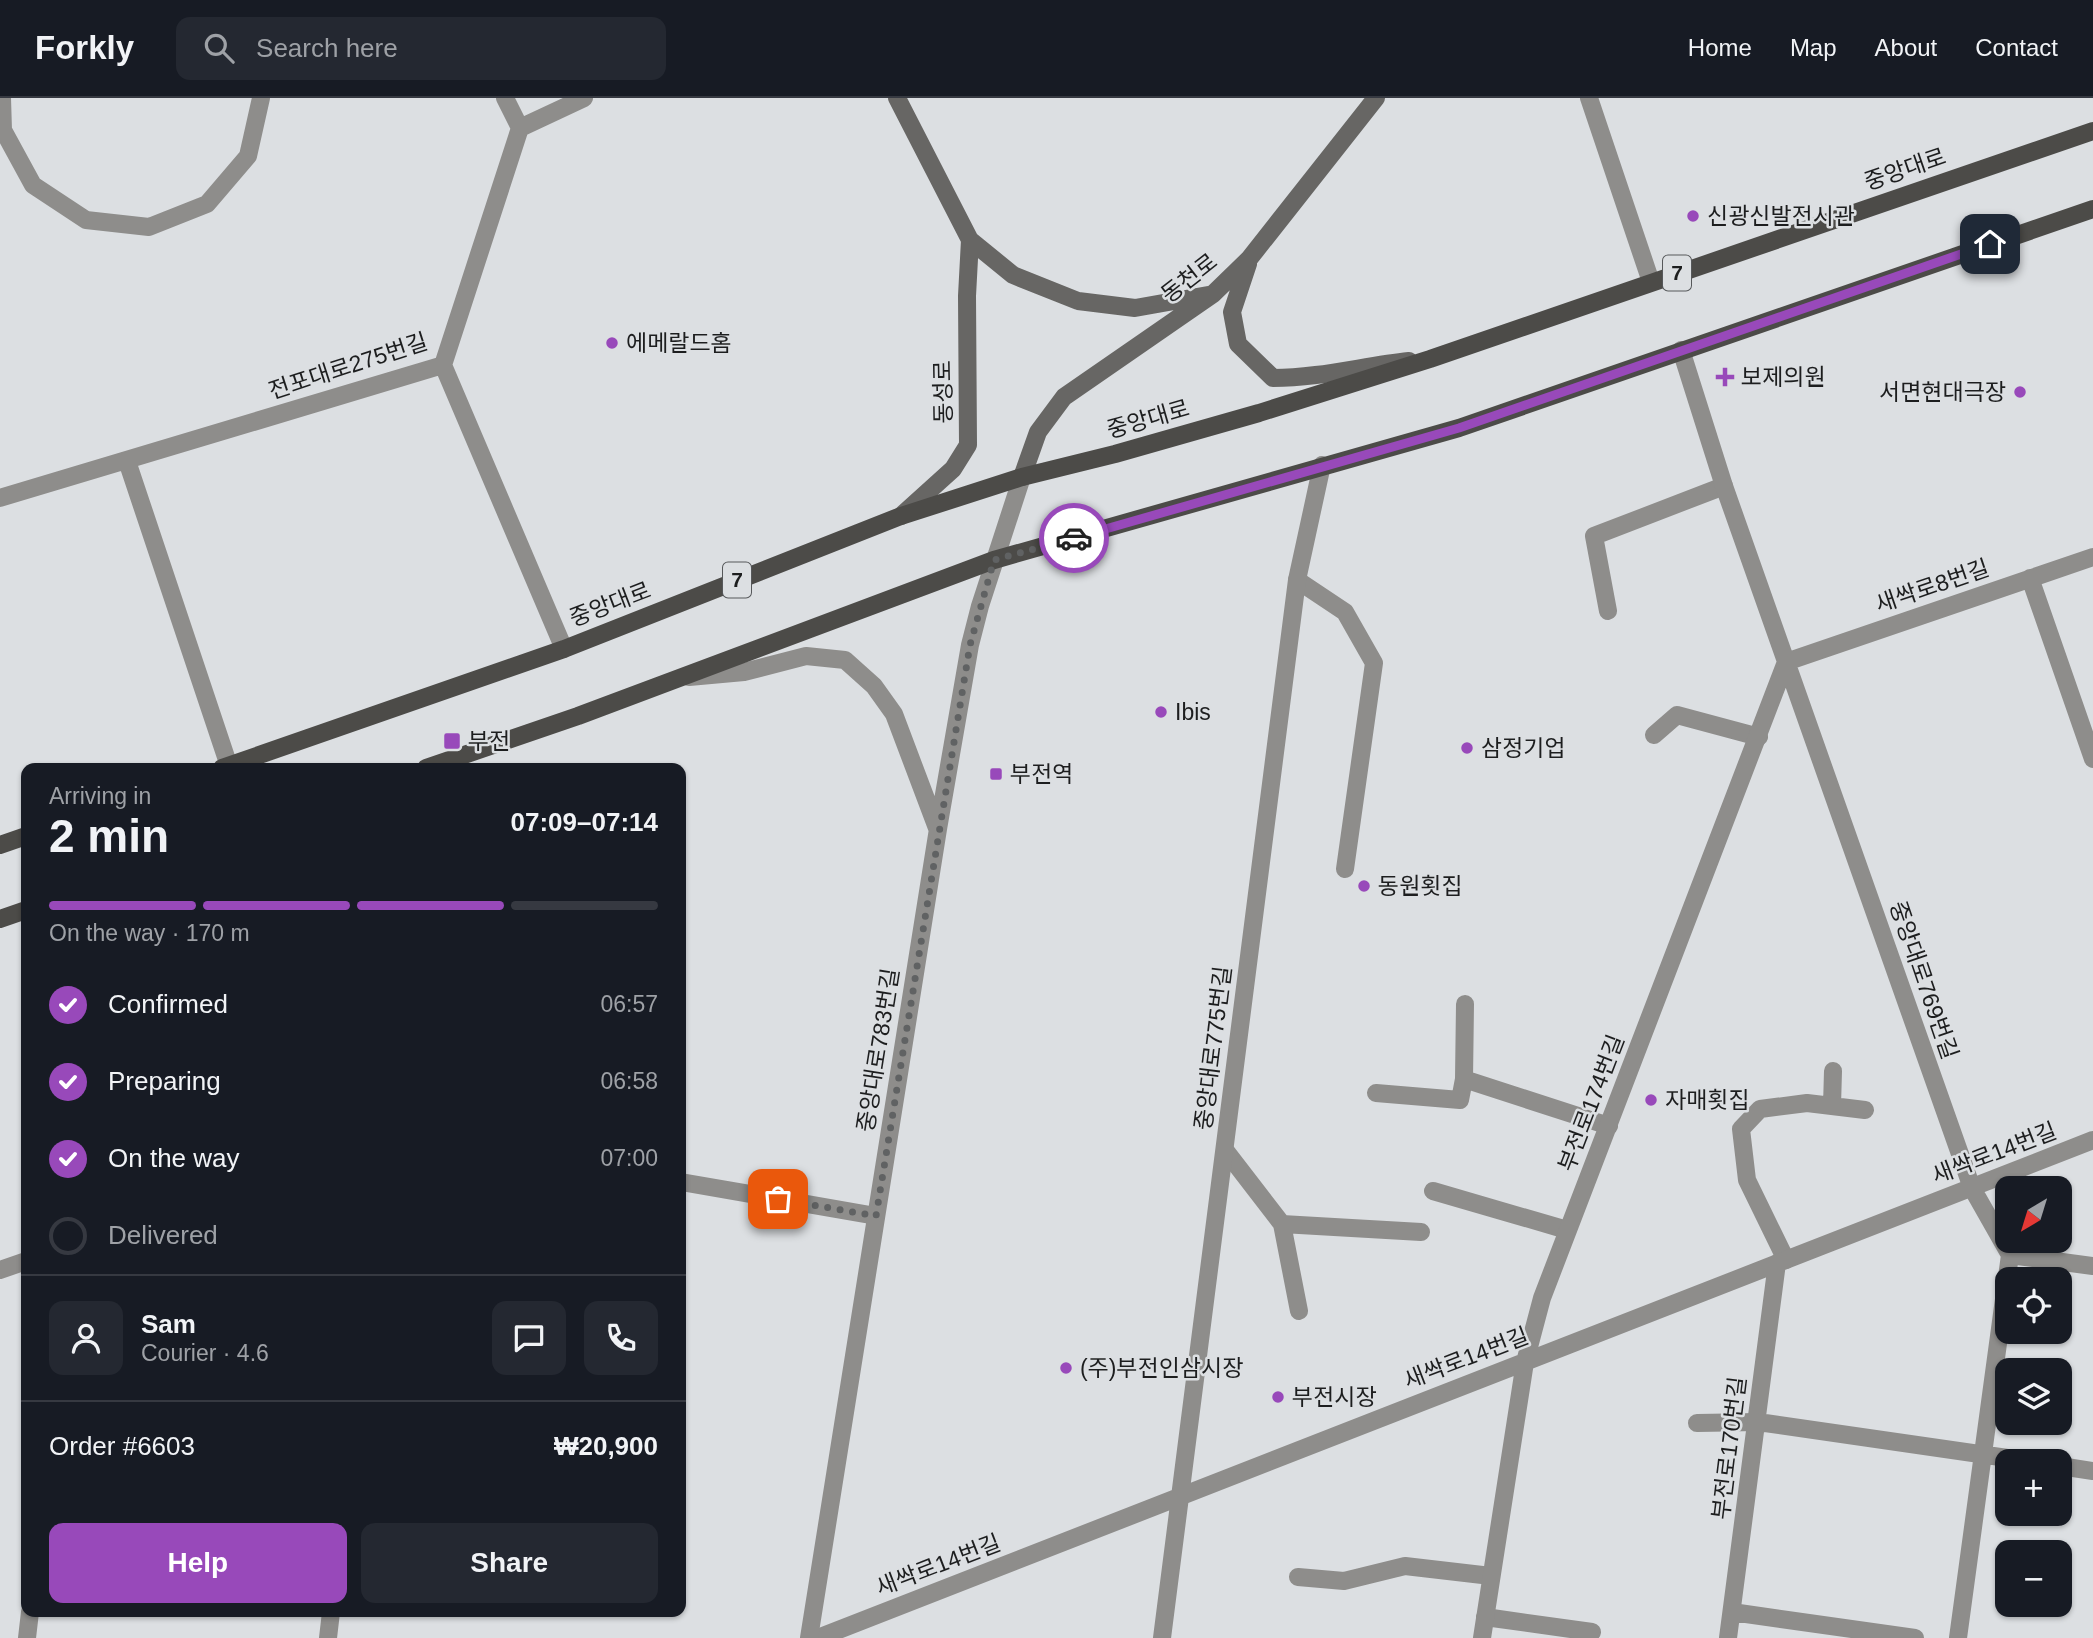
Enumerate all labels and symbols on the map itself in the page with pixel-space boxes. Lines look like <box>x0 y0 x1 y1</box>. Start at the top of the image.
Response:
street label: 중앙대로 <box>1861 143 1949 195</box>
place label: 신광신발전시관 <box>1707 203 1855 229</box>
marker: 신광신발전시관 <box>1685 208 1701 224</box>
pin <box>1960 214 2020 274</box>
street label: 동천로 <box>1156 248 1222 308</box>
road number: 7 <box>1663 256 1691 290</box>
street label: 전포대로275번길 <box>265 328 431 404</box>
place label: 에메랄드홈 <box>626 330 732 356</box>
marker: 에메랄드홈 <box>604 335 620 351</box>
street label: 동성로 <box>929 360 957 424</box>
place label: 보제의원 <box>1741 364 1826 390</box>
marker: 보제의원 <box>1715 367 1735 387</box>
place label: 서면현대극장 <box>1879 379 2006 405</box>
marker: 서면현대극장 <box>2012 384 2028 400</box>
street label: 중앙대로 <box>1104 395 1192 443</box>
courier <box>1039 503 1109 573</box>
street label: 새싹로8번길 <box>1872 554 1992 618</box>
road number: 7 <box>723 562 751 598</box>
street label: 중앙대로 <box>566 577 654 631</box>
place label: Ibis <box>1175 699 1211 725</box>
marker: Ibis <box>1153 704 1169 720</box>
place label: 부전 <box>468 728 510 754</box>
marker: 부전 <box>442 731 462 751</box>
place label: 삼정기업 <box>1481 735 1566 761</box>
marker: 삼정기업 <box>1459 740 1475 756</box>
place label: 부전역 <box>1010 761 1073 787</box>
marker: 부전역 <box>988 766 1004 782</box>
place label: 동원횟집 <box>1378 873 1463 899</box>
marker: 동원횟집 <box>1356 878 1372 894</box>
street label: 중앙대로769번길 <box>1885 898 1963 1062</box>
street label: 중앙대로775번길 <box>1190 964 1236 1132</box>
street label: 중앙대로783번길 <box>852 966 904 1134</box>
street label: 부전로174번길 <box>1553 1031 1629 1175</box>
place label: 자매횟집 <box>1665 1087 1750 1113</box>
marker: 자매횟집 <box>1643 1092 1659 1108</box>
street label: 새싹로14번길 <box>1928 1117 2060 1189</box>
pin <box>748 1169 808 1229</box>
north arrow <box>1995 1176 2072 1253</box>
street label: 새싹로14번길 <box>1400 1322 1532 1394</box>
place label: (주)부전인삼시장 <box>1080 1355 1243 1381</box>
marker: (주)부전인삼시장 <box>1058 1360 1074 1376</box>
street label: 부전로170번길 <box>1707 1375 1751 1521</box>
place label: 부전시장 <box>1292 1384 1377 1410</box>
marker: 부전시장 <box>1270 1389 1286 1405</box>
street label: 새싹로14번길 <box>872 1529 1004 1601</box>

